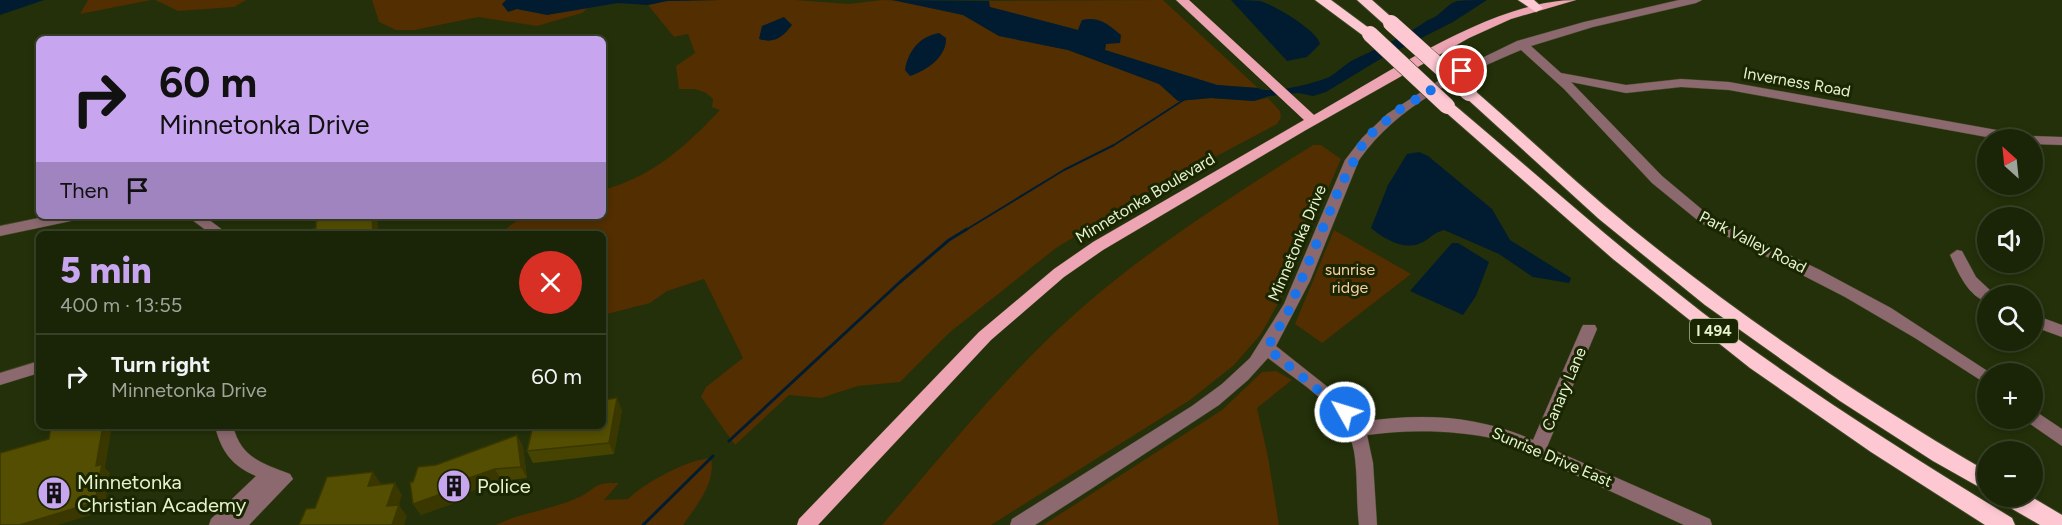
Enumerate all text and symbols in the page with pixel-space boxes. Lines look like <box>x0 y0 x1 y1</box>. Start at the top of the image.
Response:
pin <box>1436 45 1487 96</box>
icon: arrive <box>1445 54 1478 87</box>
text: 60 m <box>159 57 257 108</box>
icon: right <box>60 60 138 138</box>
street label: Inverness Road <box>1742 63 1852 101</box>
text: Minnetonka Drive <box>159 108 370 141</box>
north arrow <box>1977 129 2043 195</box>
map controls <box>1977 129 2043 507</box>
street label: Minnetonka Boulevard <box>1072 149 1218 247</box>
icon: arrive <box>121 174 154 207</box>
text: Then <box>60 177 109 204</box>
street label: Minnetonka Drive <box>1264 182 1330 304</box>
street label: Park Valley Road <box>1696 207 1810 277</box>
button: sound <box>1977 207 2043 273</box>
text: 5 min <box>60 249 152 292</box>
button: close <box>519 251 582 314</box>
park label: sunrise ridge <box>1325 260 1376 297</box>
button: search <box>1977 285 2043 351</box>
text: 400 m · 13:55 <box>60 293 182 317</box>
road number: I 494 <box>1690 319 1738 343</box>
street label: Canary Lane <box>1538 344 1590 434</box>
text: Turn right <box>111 351 210 378</box>
icon: right <box>60 360 93 393</box>
text: 60 m <box>531 363 582 390</box>
button: + <box>1977 363 2043 429</box>
text: Minnetonka Drive <box>111 378 267 402</box>
position arrow <box>1313 380 1377 444</box>
street label: Sunrise Drive East <box>1489 423 1615 491</box>
button: − <box>1977 441 2043 507</box>
building icon: Police <box>436 468 472 504</box>
place label: Minnetonka Christian Academy <box>77 470 247 517</box>
place label: Police <box>477 474 531 498</box>
building icon: Minnetonka Christian Academy <box>36 475 72 511</box>

